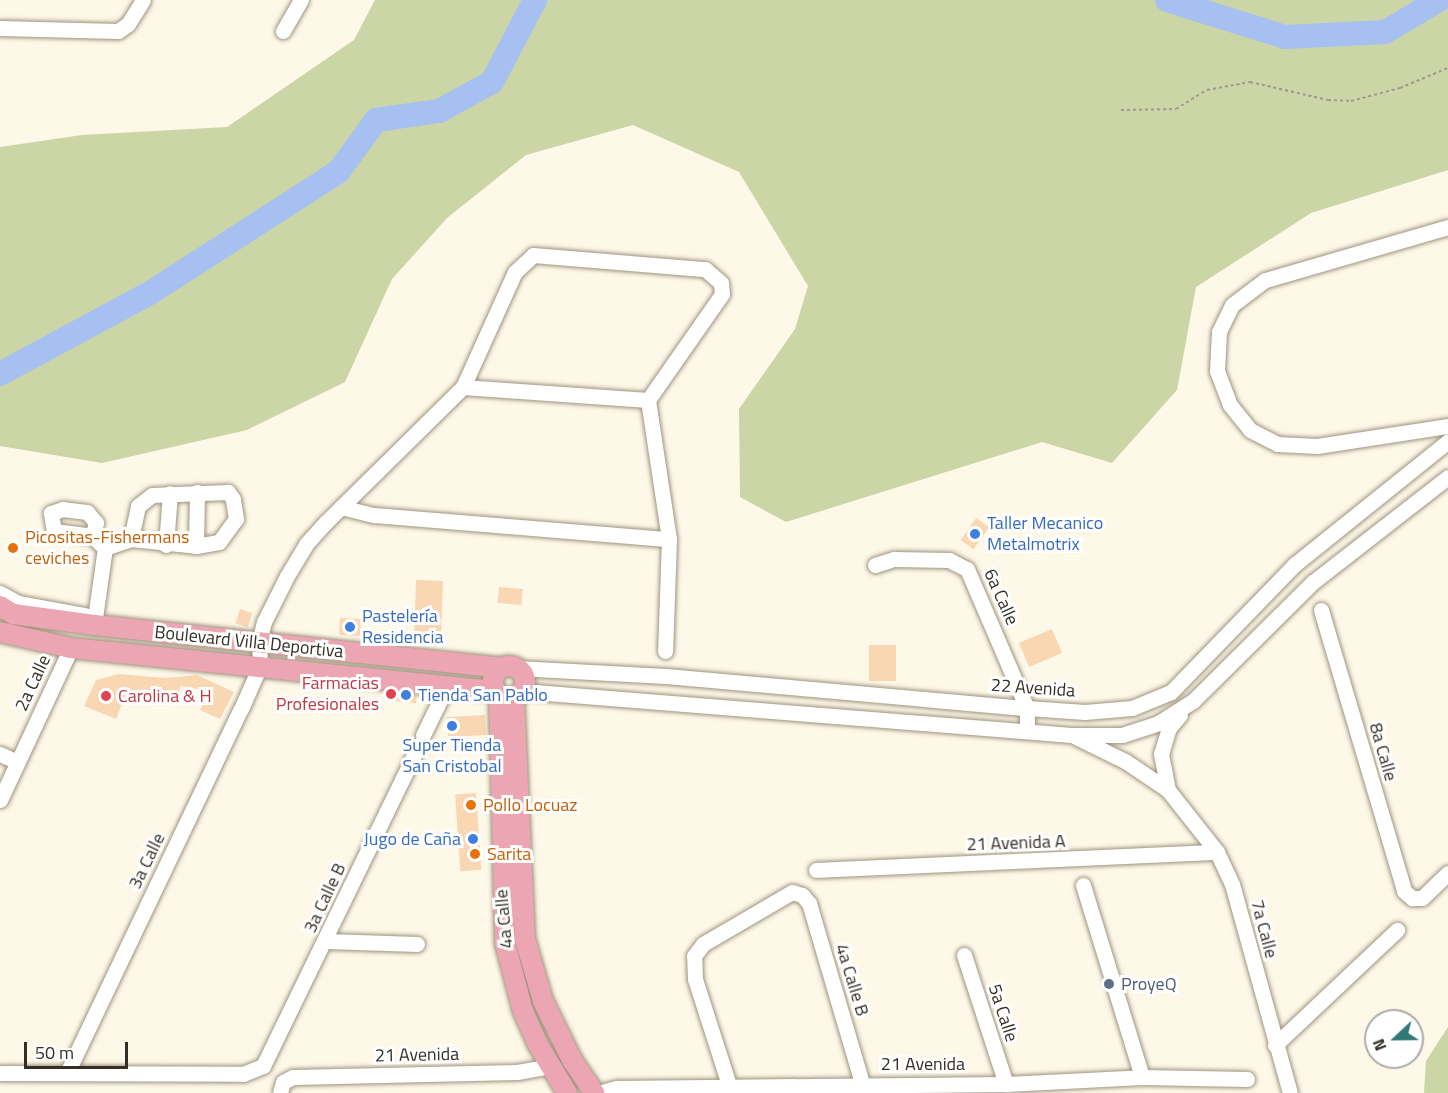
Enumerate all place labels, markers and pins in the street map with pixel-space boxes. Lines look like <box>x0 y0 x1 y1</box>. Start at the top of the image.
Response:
place label: Taller Mecanico Metalmotrix <box>987 513 1103 556</box>
place label: Picositas-Fishermans ceviches <box>25 527 189 570</box>
marker: Taller Mecanico Metalmotrix <box>968 527 982 541</box>
marker: Picositas-Fishermans ceviches <box>6 541 20 555</box>
place label: Pastelería Residencia <box>362 606 443 648</box>
marker: Pastelería Residencia <box>343 620 357 634</box>
place label: Farmacias Profesionales <box>276 673 379 716</box>
place label: Tienda San Pablo <box>418 684 548 706</box>
place label: Carolina & H <box>118 685 212 707</box>
marker: Farmacias Profesionales <box>384 687 398 701</box>
marker: Tienda San Pablo <box>399 688 413 702</box>
marker: Carolina & H <box>99 689 113 703</box>
marker: Super Tienda San Cristobal <box>445 719 459 733</box>
place label: Super Tienda San Cristobal <box>402 735 502 777</box>
place label: Pollo Locuaz <box>483 794 578 816</box>
marker: Pollo Locuaz <box>464 798 478 812</box>
place label: Jugo de Caña <box>363 828 461 850</box>
marker: Jugo de Caña <box>466 832 480 846</box>
place label: Sarita <box>487 843 531 865</box>
marker: Sarita <box>468 847 482 861</box>
place label: ProyeQ <box>1121 973 1177 995</box>
marker: ProyeQ <box>1102 977 1116 991</box>

